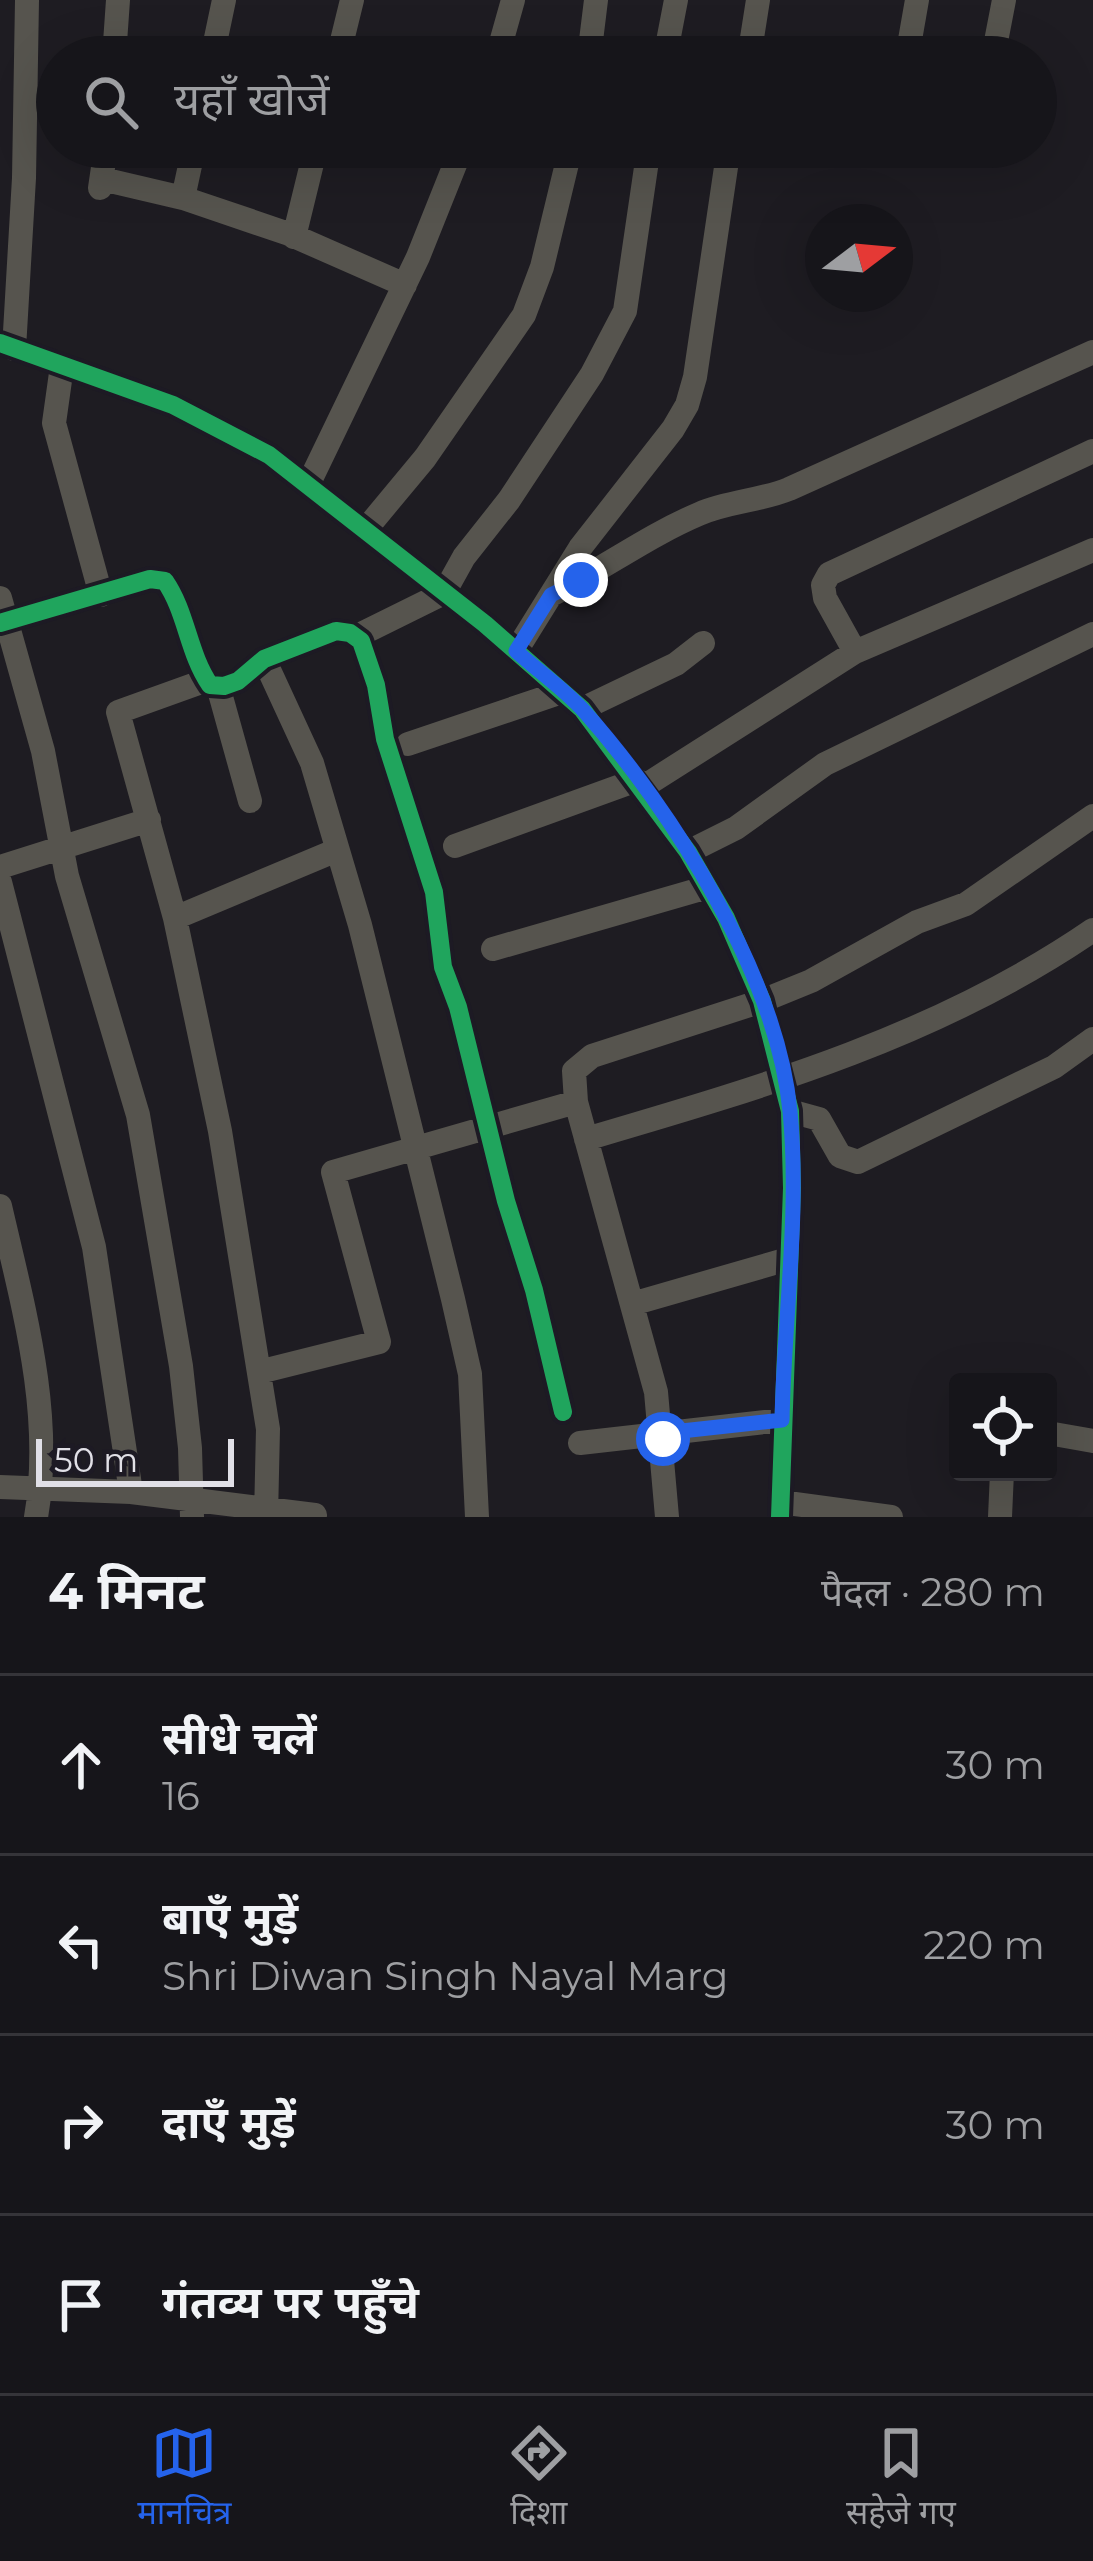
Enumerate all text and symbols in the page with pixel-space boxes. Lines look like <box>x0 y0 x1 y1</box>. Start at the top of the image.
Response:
search box <box>36 36 1057 168</box>
icon: search <box>78 69 144 135</box>
text: यहाँ खोजें <box>174 71 329 126</box>
north arrow <box>805 204 913 312</box>
route end <box>554 553 608 607</box>
map controls <box>949 1373 1057 1481</box>
button: locate <box>949 1373 1057 1481</box>
route start <box>636 1412 690 1466</box>
scale bar <box>36 1433 234 1486</box>
text: 50 m <box>54 1440 138 1480</box>
text: 4 मिनट <box>48 1560 205 1622</box>
text: पैदल · 280 m <box>821 1568 1045 1616</box>
text: सीधे चलें <box>162 1710 317 1765</box>
icon: ahead <box>48 1732 114 1798</box>
text: 30 m <box>946 1741 1045 1789</box>
text: 16 <box>162 1772 200 1820</box>
text: बाएँ मुड़ें <box>162 1890 298 1945</box>
icon: left <box>48 1912 114 1978</box>
text: 220 m <box>923 1921 1045 1969</box>
text: Shri Diwan Singh Nayal Marg <box>162 1952 729 2000</box>
icon: right <box>48 2092 114 2158</box>
text: दाएँ मुड़ें <box>162 2094 296 2149</box>
text: 30 m <box>946 2101 1045 2149</box>
icon: arrive <box>48 2272 114 2338</box>
text: गंतव्य पर पहुँचे <box>162 2274 419 2329</box>
tab: मानचित्र <box>137 2420 231 2537</box>
tab: दिशा <box>506 2420 572 2537</box>
tab: सहेजे गए <box>846 2420 956 2537</box>

